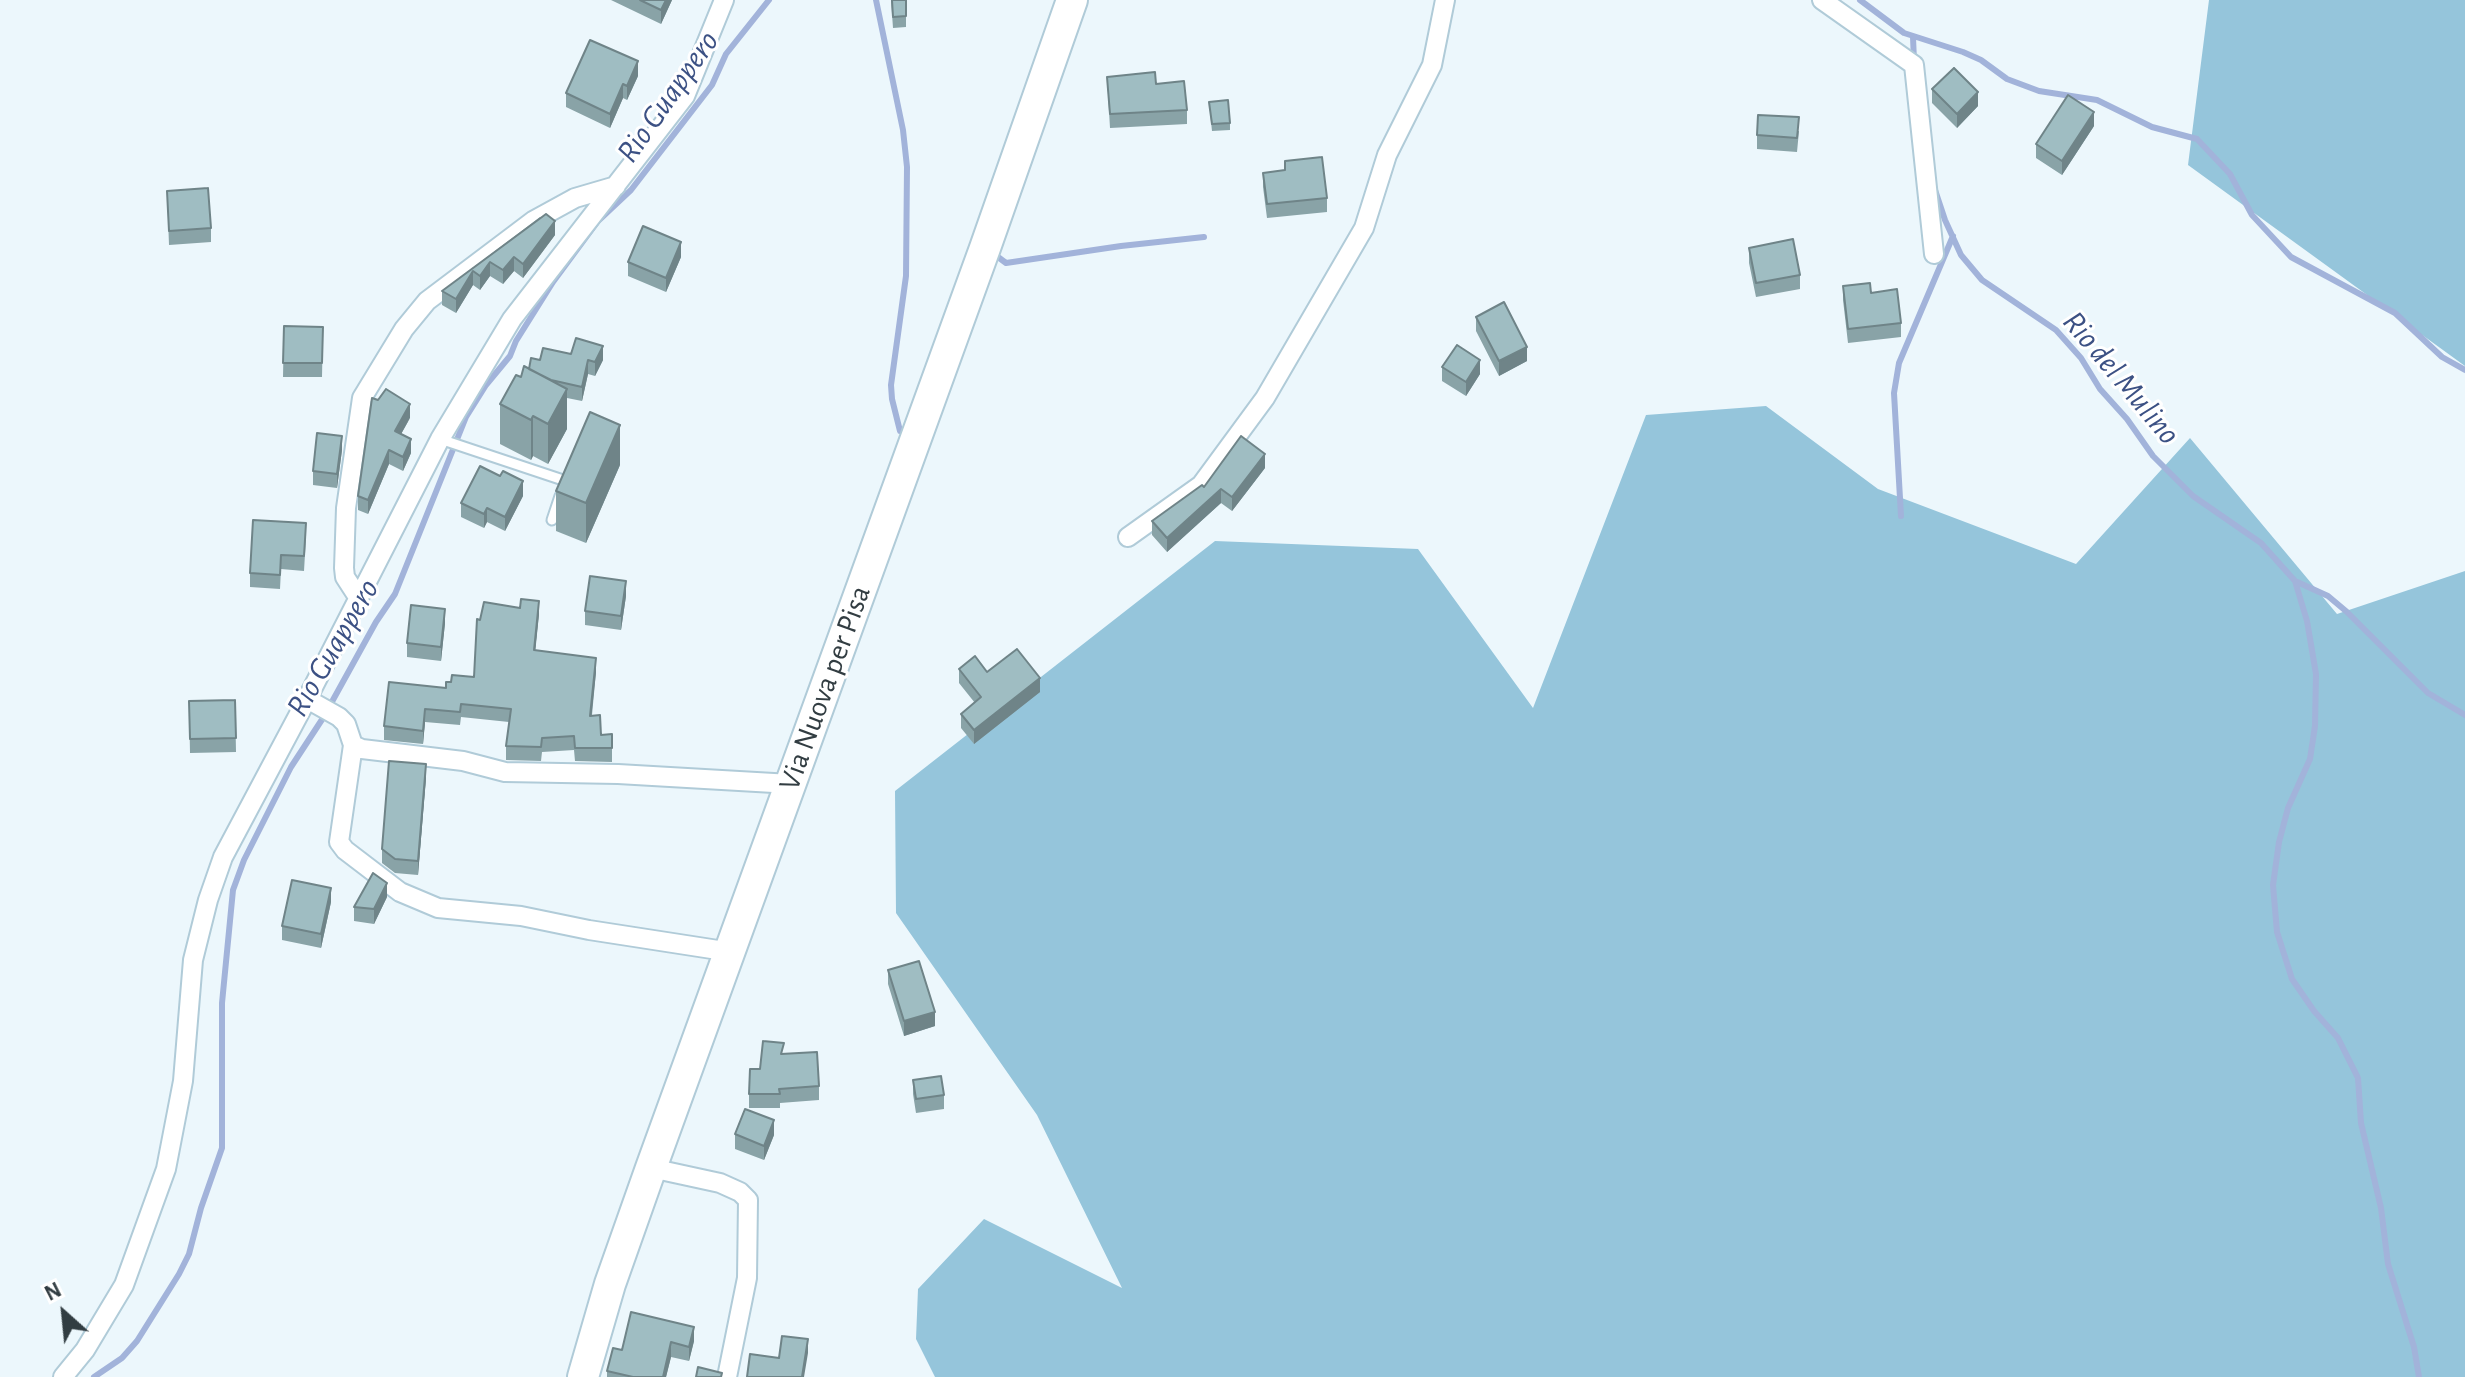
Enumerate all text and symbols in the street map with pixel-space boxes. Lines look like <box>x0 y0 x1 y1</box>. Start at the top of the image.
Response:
water label: Rio Guappero <box>609 24 727 170</box>
water label: Rio del Mulino <box>2054 304 2188 452</box>
water label: Rio Guappero <box>278 572 388 724</box>
street label: Via Nuova per Pisa <box>771 581 879 795</box>
north arrow <box>24 1273 104 1353</box>
text: N <box>41 1278 65 1305</box>

